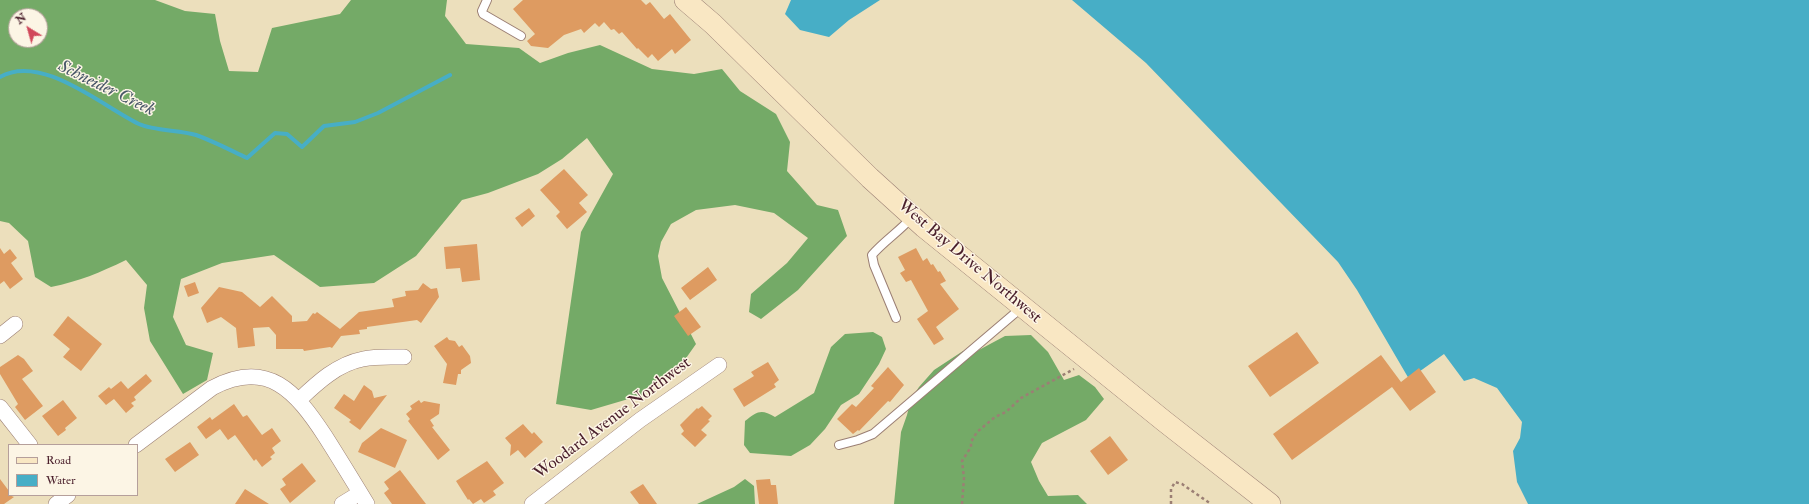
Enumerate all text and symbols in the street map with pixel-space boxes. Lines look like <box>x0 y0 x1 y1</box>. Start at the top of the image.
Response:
north arrow <box>8 8 48 48</box>
text: N <box>13 11 29 27</box>
water label: Schneider Creek <box>54 56 158 122</box>
street label: West Bay Drive Northwest <box>893 196 1045 328</box>
street label: Woodard Avenue Northwest <box>531 353 695 485</box>
legend <box>8 444 138 496</box>
text: Road <box>46 453 71 468</box>
text: Water <box>46 473 75 488</box>

